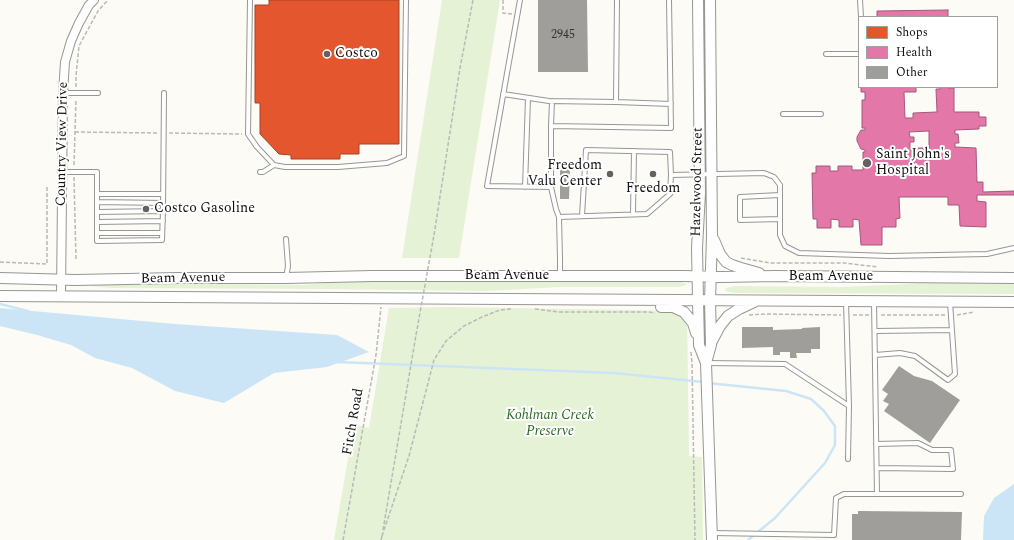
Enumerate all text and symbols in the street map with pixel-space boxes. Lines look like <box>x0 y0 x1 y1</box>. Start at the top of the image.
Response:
legend <box>858 16 998 88</box>
text: Shops <box>896 23 928 42</box>
house number: 2945 <box>551 29 575 43</box>
text: Health <box>896 43 932 62</box>
place label: Costco <box>335 46 378 62</box>
marker: Costco <box>322 49 332 59</box>
text: Other <box>896 63 928 82</box>
street label: Country View Drive <box>54 82 72 206</box>
street label: Hazelwood Street <box>689 127 707 237</box>
place label: Saint John's Hospital <box>876 147 950 180</box>
marker: Saint John's Hospital <box>861 157 873 169</box>
place label: Freedom Valu Center <box>528 158 602 190</box>
marker: Freedom Valu Center <box>605 169 615 179</box>
marker: Freedom <box>648 169 658 179</box>
place label: Freedom <box>626 181 680 197</box>
place label: Costco Gasoline <box>154 201 255 217</box>
marker: Costco Gasoline <box>141 204 151 214</box>
street label: Beam Avenue <box>465 268 549 284</box>
street label: Beam Avenue <box>789 269 873 285</box>
street label: Beam Avenue <box>140 270 226 288</box>
street label: Fitch Road <box>340 387 368 457</box>
park label: Kohlman Creek Preserve <box>506 408 594 440</box>

